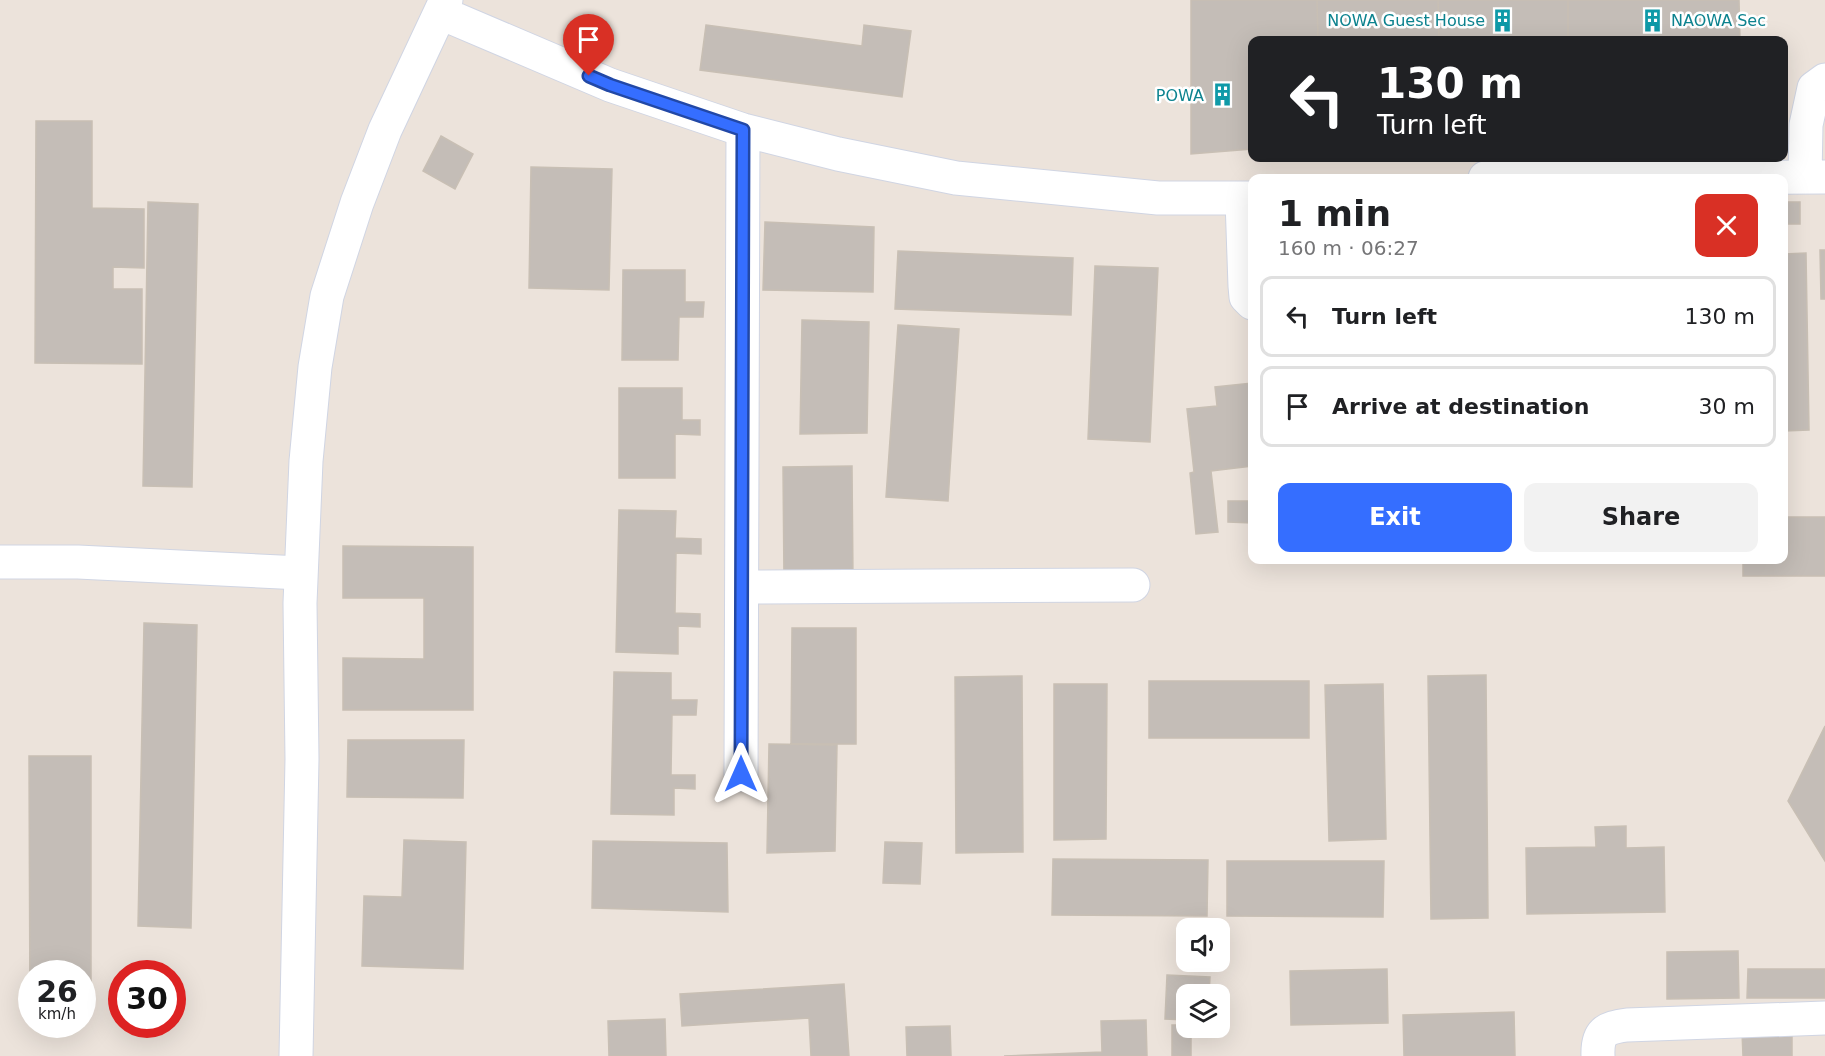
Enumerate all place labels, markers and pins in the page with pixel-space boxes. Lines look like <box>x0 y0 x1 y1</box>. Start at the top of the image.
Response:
building icon: NOWA Guest House <box>1490 7 1516 33</box>
building icon: NAOWA Sec <box>1640 7 1666 33</box>
place label: NOWA Guest House <box>1327 11 1485 30</box>
place label: NAOWA Sec <box>1671 11 1766 30</box>
pin <box>563 14 614 76</box>
building icon: POWA <box>1209 82 1235 108</box>
place label: POWA <box>1156 86 1204 105</box>

